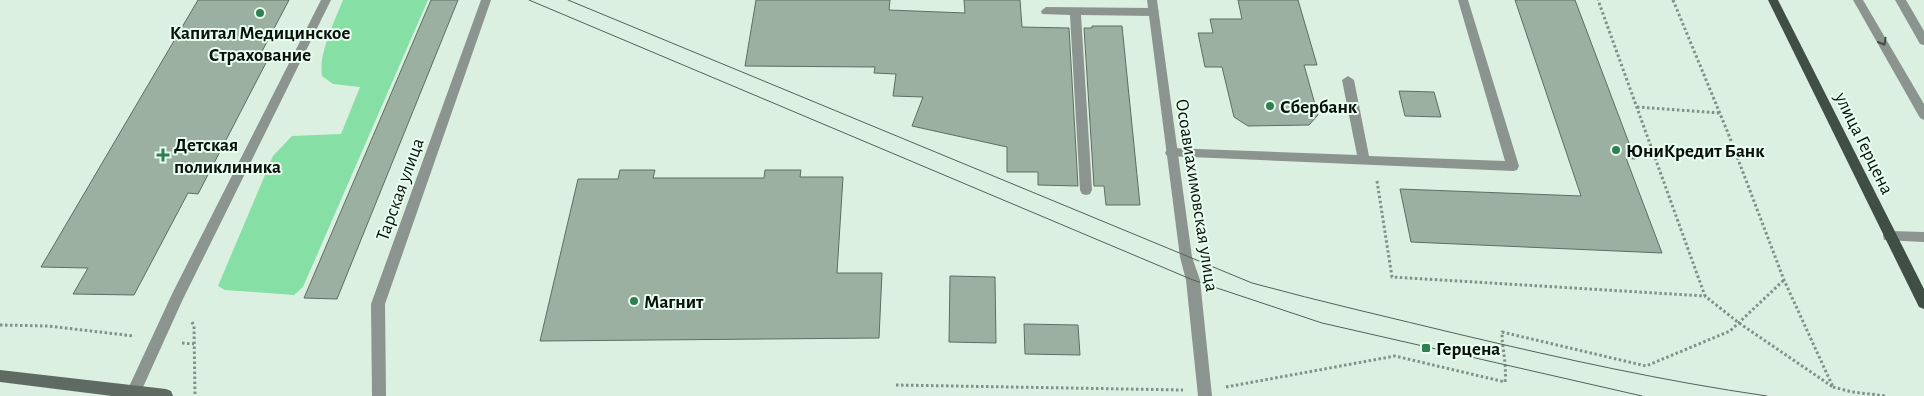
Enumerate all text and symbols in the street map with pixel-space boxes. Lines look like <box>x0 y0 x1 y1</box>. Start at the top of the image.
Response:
marker: Капитал Медицинское Страхование <box>254 7 266 19</box>
place label: Капитал Медицинское Страхование <box>170 24 350 65</box>
one-way arrow <box>1876 37 1886 46</box>
street label: улица Герцена <box>1830 89 1897 198</box>
street label: Осоавиахимовская улица <box>1172 97 1221 293</box>
place label: Сбербанк <box>1280 98 1358 117</box>
marker: Сбербанк <box>1264 100 1276 112</box>
street label: Тарская улица <box>373 135 428 243</box>
place label: Детская поликлиника <box>174 136 281 177</box>
place label: ЮниКредит Банк <box>1626 142 1765 161</box>
marker: ЮниКредит Банк <box>1610 144 1622 156</box>
marker: Детская поликлиника <box>156 148 170 162</box>
place label: Магнит <box>644 293 704 312</box>
marker: Магнит <box>628 295 640 307</box>
place label: Герцена <box>1436 340 1500 359</box>
marker: Герцена <box>1420 342 1432 354</box>

